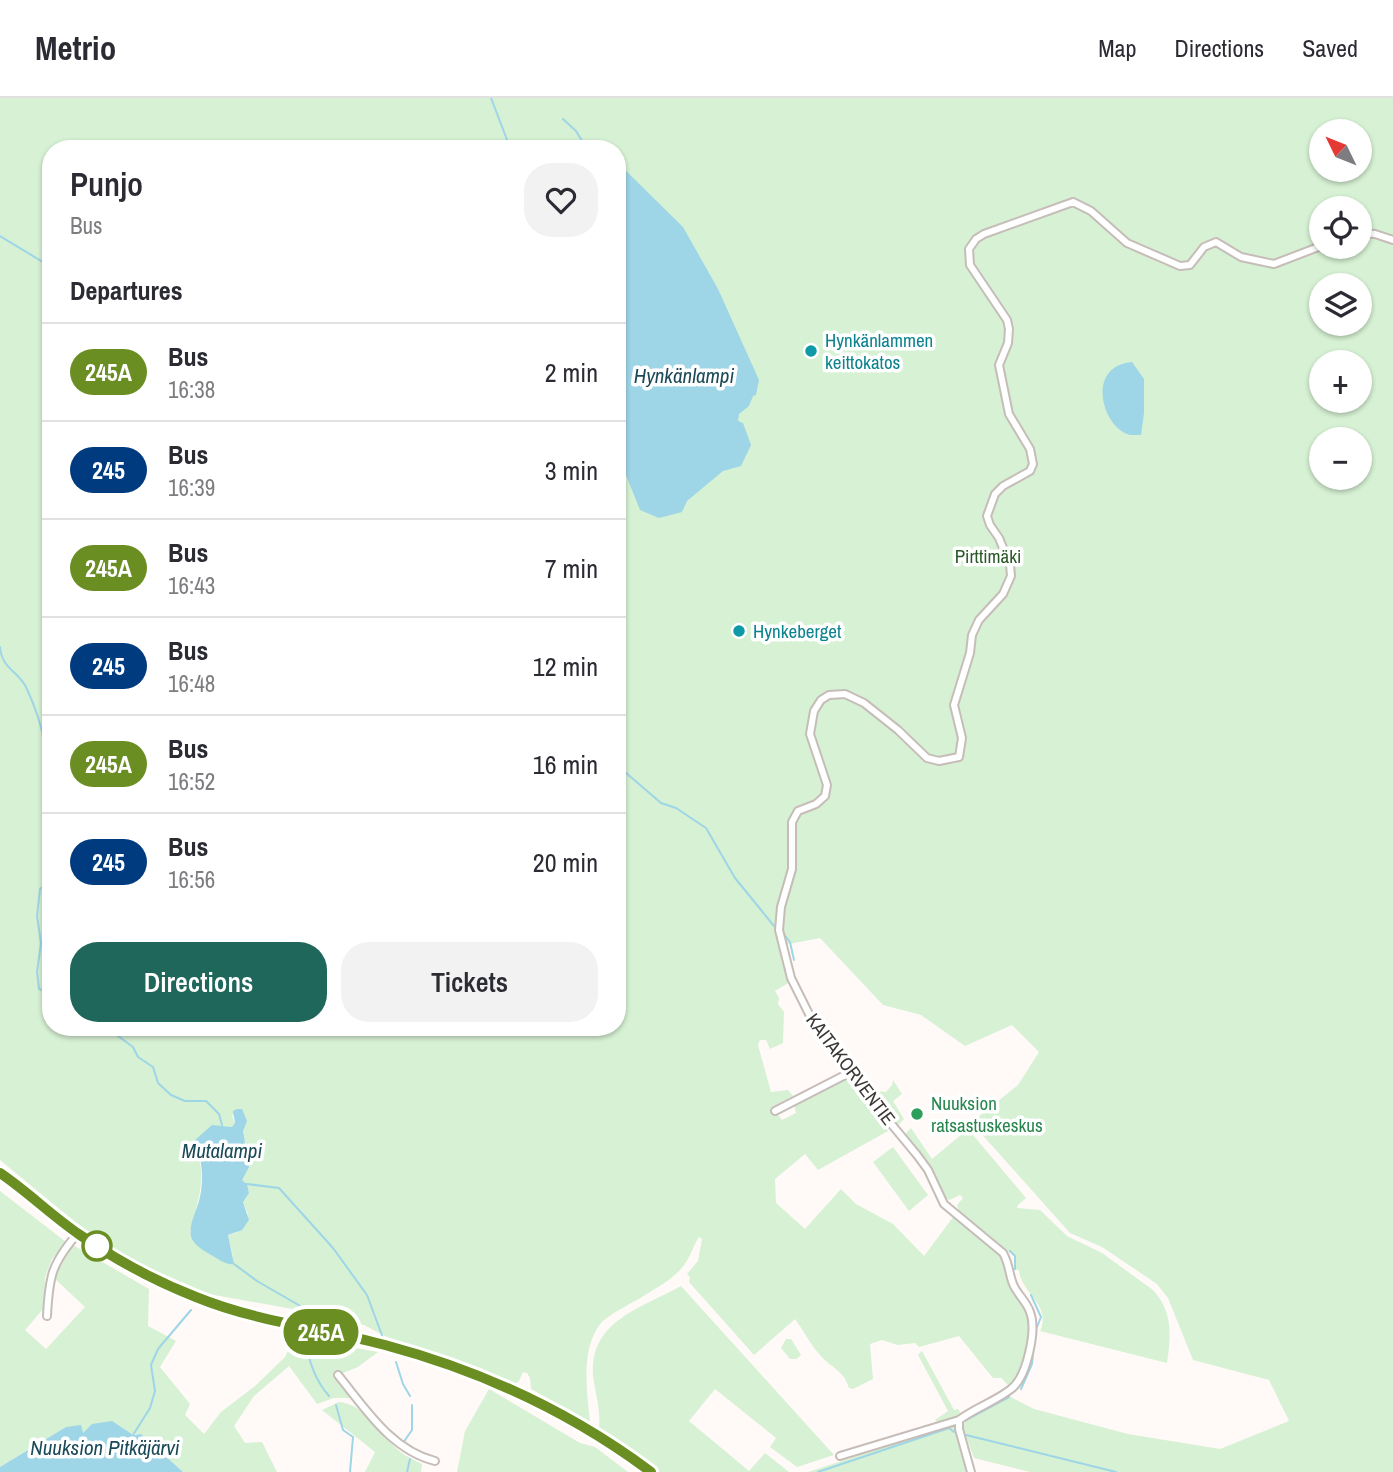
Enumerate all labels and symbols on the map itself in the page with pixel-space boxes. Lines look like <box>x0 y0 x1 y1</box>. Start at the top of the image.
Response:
north arrow <box>1309 119 1372 182</box>
place label: Hynkänlammen keittokatos <box>825 327 933 375</box>
marker: Hynkänlammen keittokatos <box>803 343 819 359</box>
water label: Hynkänlampi <box>634 361 734 390</box>
park label: Pirttimäki <box>955 543 1021 569</box>
place label: Hynkeberget <box>753 618 842 644</box>
marker: Hynkeberget <box>731 623 747 639</box>
street label: KAITAKORVENTIE <box>800 1008 902 1130</box>
place label: Nuuksion ratsastuskeskus <box>931 1090 1043 1138</box>
marker: Nuuksion ratsastuskeskus <box>909 1106 925 1122</box>
water label: Mutalampi <box>182 1136 262 1165</box>
unlabelled marker <box>82 1231 112 1261</box>
line badge: 245A <box>272 1309 370 1355</box>
water label: Nuuksion Pitkäjärvi <box>30 1433 180 1462</box>

